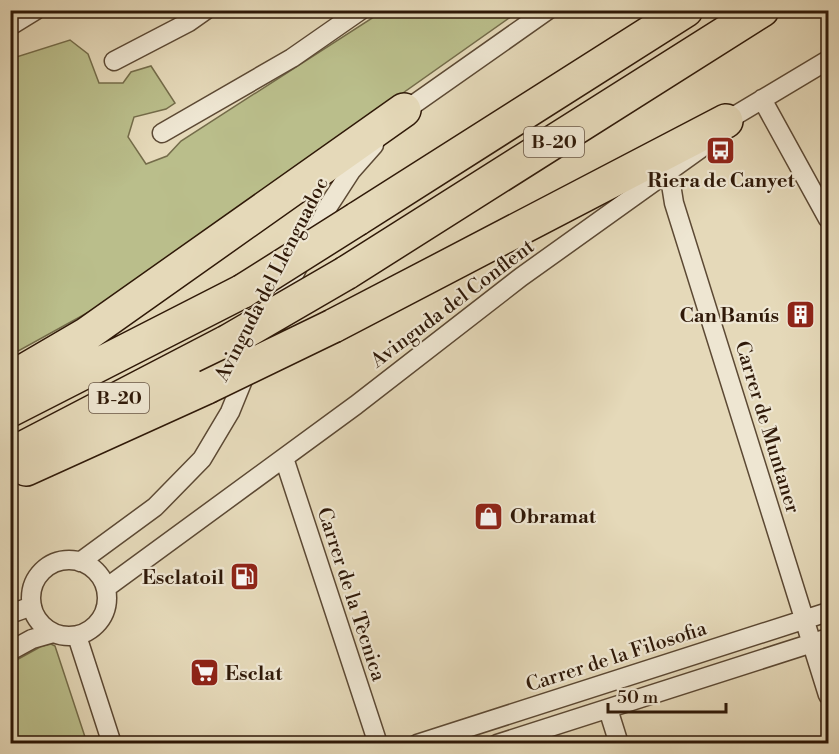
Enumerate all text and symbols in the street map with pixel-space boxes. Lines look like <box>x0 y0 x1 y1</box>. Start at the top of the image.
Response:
road number: B-20 <box>524 127 584 157</box>
bus stop icon: Riera de Canyet <box>705 134 737 166</box>
place label: Riera de Canyet <box>647 169 796 194</box>
street label: Avinguda del Llenguadoc <box>209 173 335 387</box>
street label: Avinguda del Conflent <box>365 235 540 374</box>
building icon: Can Banús <box>784 299 816 331</box>
place label: Can Banús <box>680 304 779 329</box>
street label: Carrer de Muntaner <box>728 338 805 517</box>
road number: B-20 <box>89 383 149 413</box>
shop icon: Obramat <box>473 500 505 532</box>
street label: Carrer de la Tècnica <box>311 504 391 685</box>
place label: Obramat <box>510 505 597 530</box>
fuel station icon: Esclatoil <box>229 561 261 593</box>
place label: Esclatoil <box>142 566 224 591</box>
street label: Carrer de la Filosofia <box>523 616 711 698</box>
supermarket icon: Esclat <box>188 657 220 689</box>
place label: Esclat <box>225 662 283 687</box>
scale bar <box>608 676 726 714</box>
text: 50 m <box>617 686 659 709</box>

